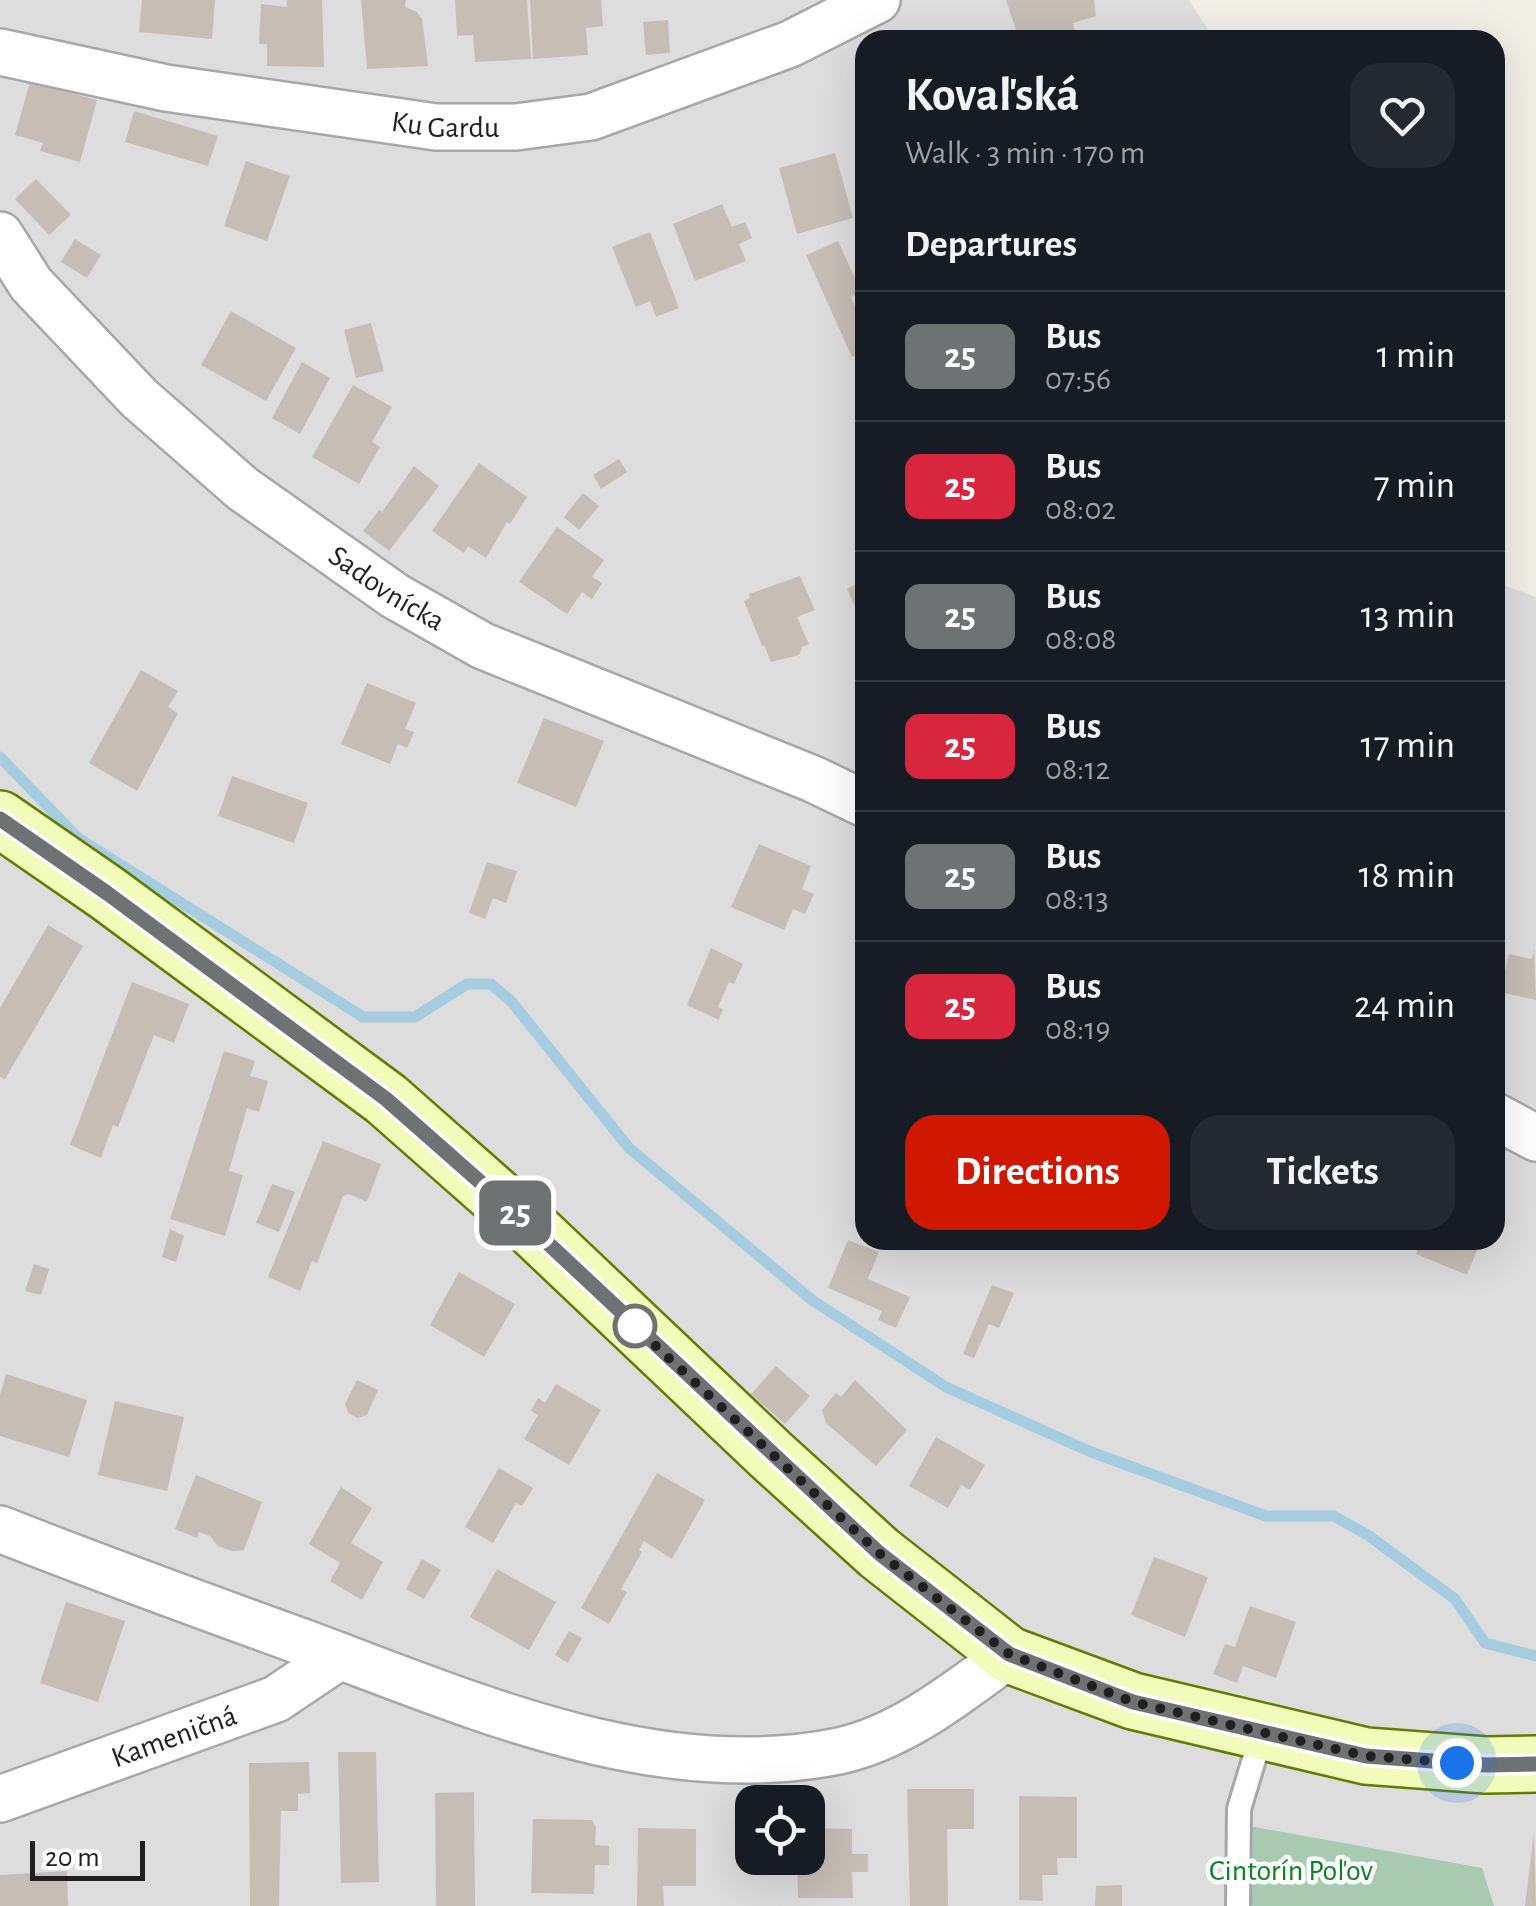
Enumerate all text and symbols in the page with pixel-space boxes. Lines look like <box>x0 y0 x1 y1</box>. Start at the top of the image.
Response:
button: heart <box>1350 63 1455 168</box>
text: Kovaľská <box>905 72 1079 120</box>
street label: Ku Gardu <box>390 107 499 143</box>
text: Walk · 3 min · 170 m <box>905 137 1145 169</box>
text: Departures <box>905 226 1077 264</box>
text: Bus <box>1045 318 1101 356</box>
text: 1 min <box>1376 337 1455 375</box>
text: 25 <box>944 339 976 374</box>
text: 07:56 <box>1045 363 1111 395</box>
text: Bus <box>1045 448 1101 486</box>
text: 7 min <box>1374 467 1455 505</box>
text: 25 <box>944 469 976 504</box>
text: 08:02 <box>1045 493 1116 525</box>
street label: Sadovnícka <box>323 540 449 637</box>
text: Bus <box>1045 578 1101 616</box>
text: 13 min <box>1361 597 1455 635</box>
text: 25 <box>944 599 976 634</box>
text: 08:08 <box>1045 623 1116 655</box>
text: Bus <box>1045 708 1101 746</box>
text: 17 min <box>1361 727 1455 765</box>
text: 25 <box>944 729 976 764</box>
text: 08:12 <box>1045 753 1110 785</box>
text: Bus <box>1045 838 1101 876</box>
text: 18 min <box>1358 857 1455 895</box>
text: 25 <box>944 859 976 894</box>
text: 08:13 <box>1045 883 1109 915</box>
text: Bus <box>1045 968 1101 1006</box>
text: 24 min <box>1354 987 1455 1025</box>
text: 25 <box>944 989 976 1024</box>
text: 08:19 <box>1045 1013 1110 1045</box>
button: Directions <box>905 1115 1170 1230</box>
button: Tickets <box>1190 1115 1455 1230</box>
line badge: 25 <box>470 1180 560 1246</box>
text: 25 <box>499 1196 531 1231</box>
unlabelled marker <box>614 1305 656 1347</box>
street label: Kameničná <box>108 1701 241 1773</box>
your location <box>1432 1738 1482 1788</box>
map controls <box>735 1785 825 1875</box>
button: locate <box>735 1785 825 1875</box>
scale bar <box>30 1836 145 1880</box>
text: 20 m <box>45 1844 100 1872</box>
park label: Cintorín Poľov <box>1209 1856 1373 1886</box>

